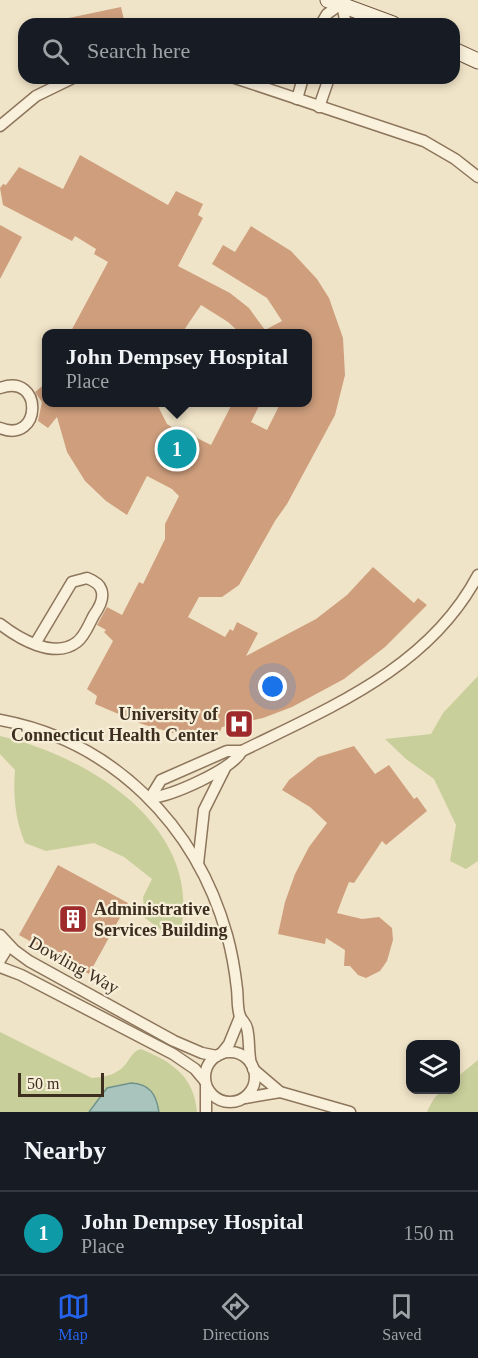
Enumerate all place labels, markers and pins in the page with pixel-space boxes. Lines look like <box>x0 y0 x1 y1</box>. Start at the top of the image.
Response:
pin: 1 <box>158 426 196 472</box>
place label: University of Connecticut Health Center <box>11 704 219 745</box>
hospital icon: University of Connecticut Health Center <box>223 708 255 740</box>
place label: Administrative Services Building <box>94 899 228 940</box>
building icon: Administrative Services Building <box>57 903 89 935</box>

